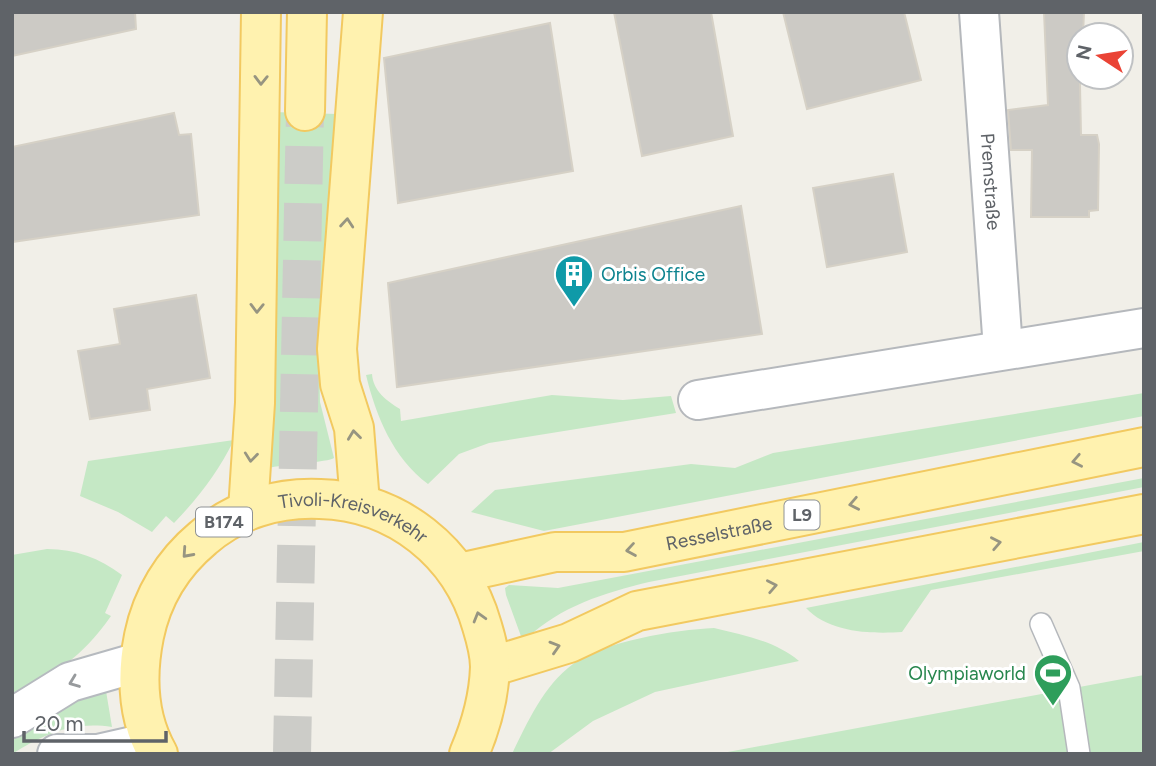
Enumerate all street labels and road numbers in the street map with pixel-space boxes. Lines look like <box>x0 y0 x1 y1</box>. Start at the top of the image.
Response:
street label: Premstraße <box>976 132 1006 231</box>
street label: Tivoli-Kreisverkehr <box>277 487 433 548</box>
road number: L9 <box>784 500 820 530</box>
road number: B174 <box>196 508 252 536</box>
street label: Resselstraße <box>664 511 774 555</box>

